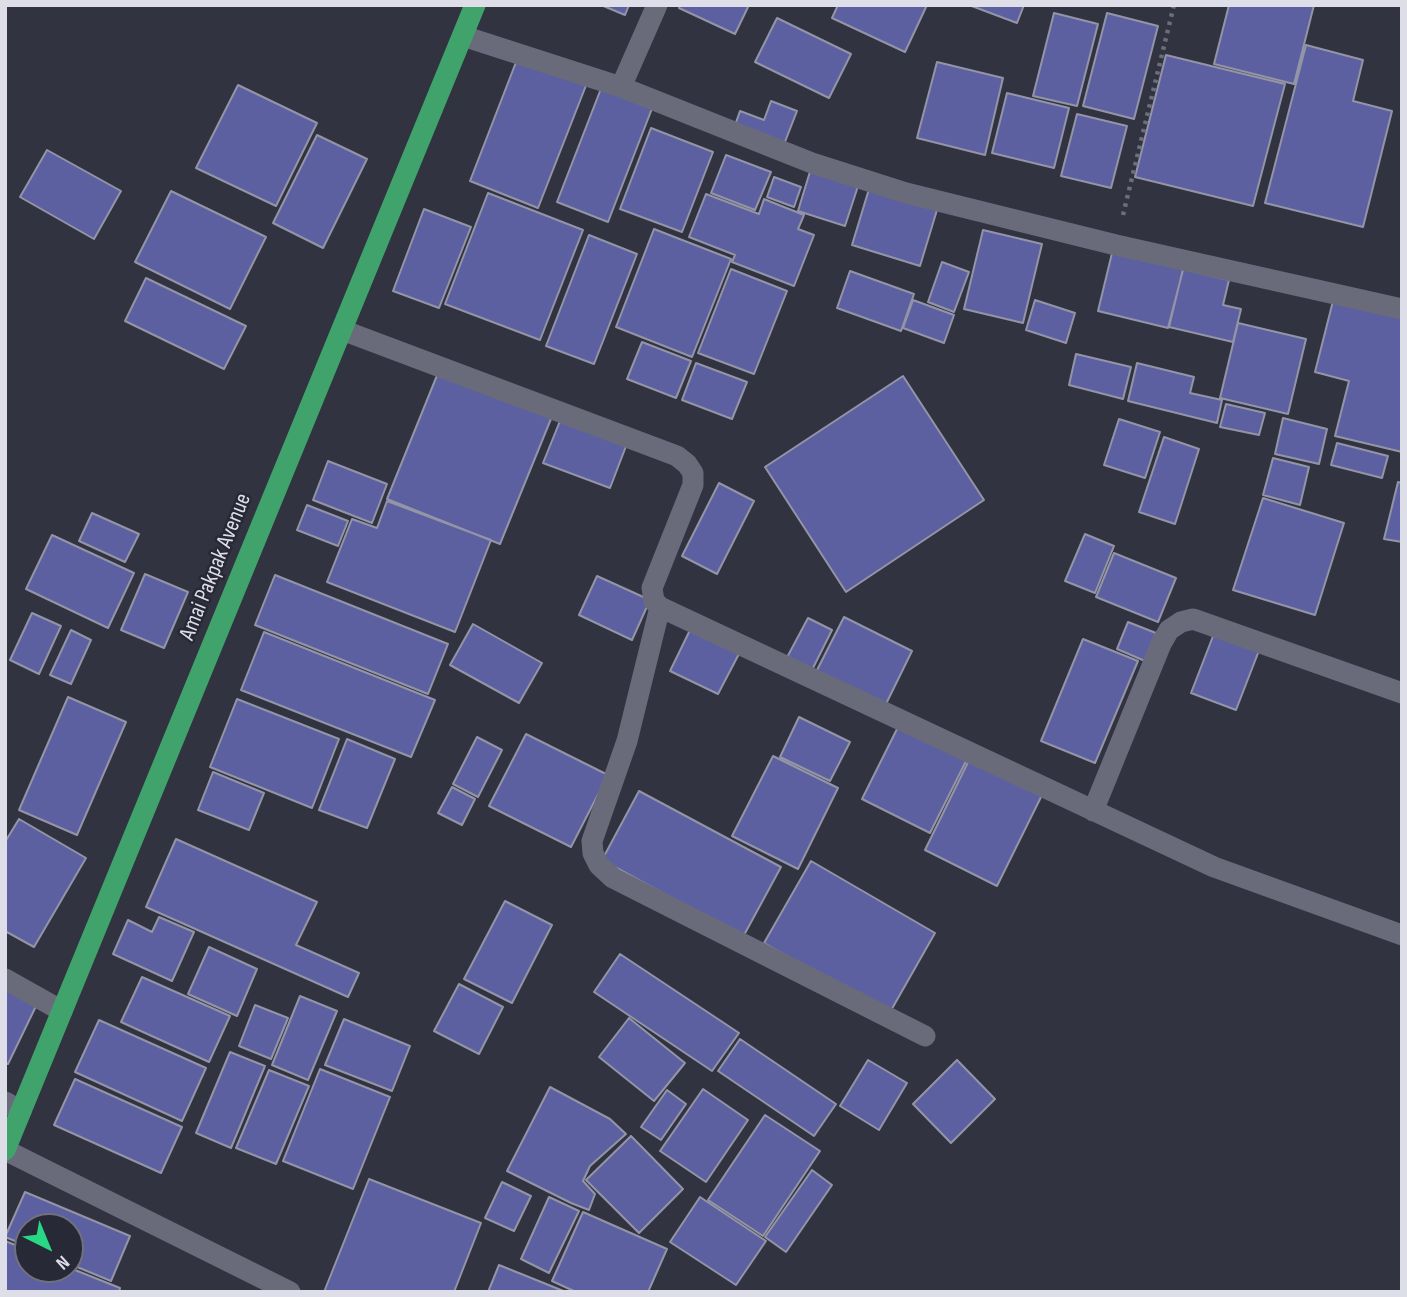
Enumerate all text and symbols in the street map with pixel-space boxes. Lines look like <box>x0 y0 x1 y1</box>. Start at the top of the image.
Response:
street label: Amai Pakpak Avenue <box>174 490 258 644</box>
north arrow <box>14 1213 84 1283</box>
text: N <box>51 1250 74 1274</box>

